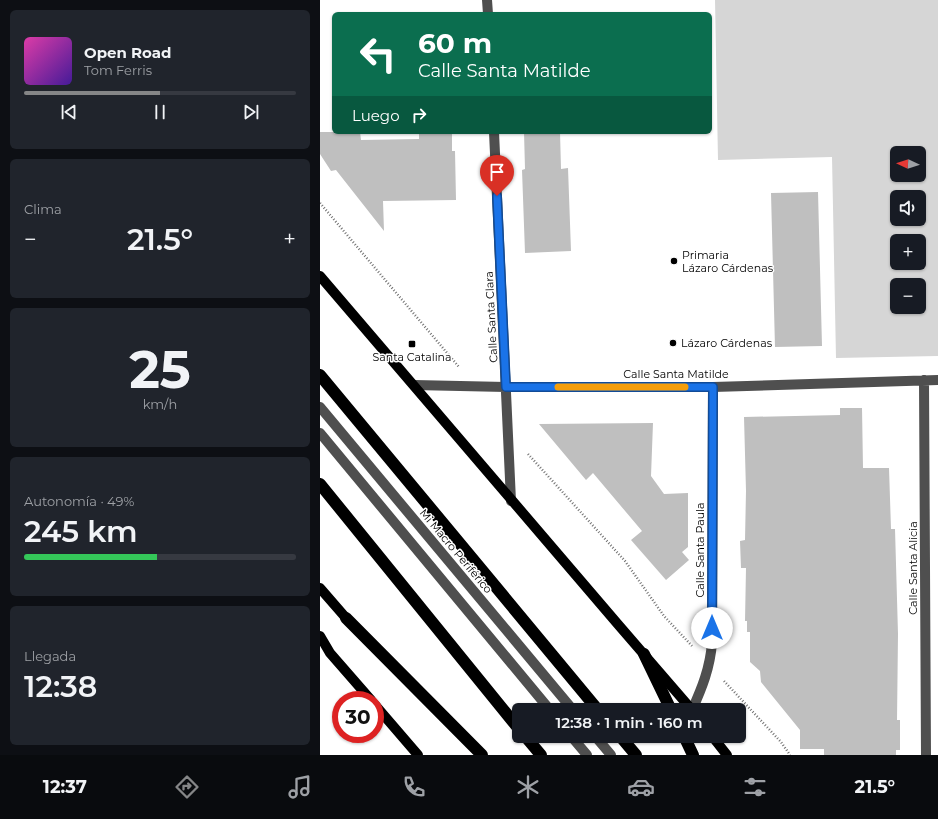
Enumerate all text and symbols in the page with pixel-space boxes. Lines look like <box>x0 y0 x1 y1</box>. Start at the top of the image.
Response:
text: 60 m <box>418 26 492 60</box>
icon: left <box>352 28 404 80</box>
text: Open Road <box>84 43 172 62</box>
text: Calle Santa Matilde <box>418 60 591 82</box>
text: Tom Ferris <box>84 62 152 78</box>
icon: previous <box>58 101 80 123</box>
icon: pause <box>149 101 171 123</box>
icon: next <box>240 101 262 123</box>
icon: right <box>408 104 430 126</box>
text: Luego <box>352 106 400 125</box>
north arrow <box>890 146 926 182</box>
map controls <box>890 146 926 314</box>
pin <box>480 155 514 196</box>
icon: arrive <box>486 161 508 183</box>
button: sound <box>890 190 926 226</box>
text: Clima <box>24 201 62 217</box>
text: 21.5° <box>127 221 193 258</box>
text: − <box>24 226 37 253</box>
text: + <box>283 226 296 253</box>
button: + <box>890 234 926 270</box>
place label: Primaria Lázaro Cárdenas <box>682 248 774 275</box>
marker: Primaria Lázaro Cárdenas <box>669 256 679 266</box>
street label: Calle Santa Clara <box>482 271 500 363</box>
button: − <box>890 278 926 314</box>
place label: Lázaro Cárdenas <box>681 336 773 350</box>
text: 25 <box>129 338 191 401</box>
marker: Lázaro Cárdenas <box>668 338 678 348</box>
marker: Santa Catalina <box>407 339 417 349</box>
place label: Santa Catalina <box>372 350 452 364</box>
street label: Calle Santa Matilde <box>623 367 729 381</box>
text: km/h <box>143 396 177 412</box>
text: Autonomía · 49% <box>24 493 134 509</box>
street label: Calle Santa Paula <box>693 502 707 598</box>
street label: Mi Macro Periférico <box>417 506 495 596</box>
text: 245 km <box>24 513 138 550</box>
street label: Calle Santa Alicia <box>906 521 920 615</box>
position arrow <box>691 607 733 649</box>
text: Llegada <box>24 648 76 664</box>
text: 12:38 <box>24 668 97 705</box>
speed limit sign: 30 <box>332 691 384 743</box>
text: 12:38 · 1 min · 160 m <box>555 713 703 732</box>
icon: directions <box>173 773 201 801</box>
icon: music <box>286 773 314 801</box>
icon: phone <box>400 773 428 801</box>
icon: climate <box>514 773 542 801</box>
icon: car <box>627 773 655 801</box>
icon: filters <box>741 773 769 801</box>
text: 12:37 <box>43 776 87 798</box>
text: 21.5° <box>855 776 895 798</box>

